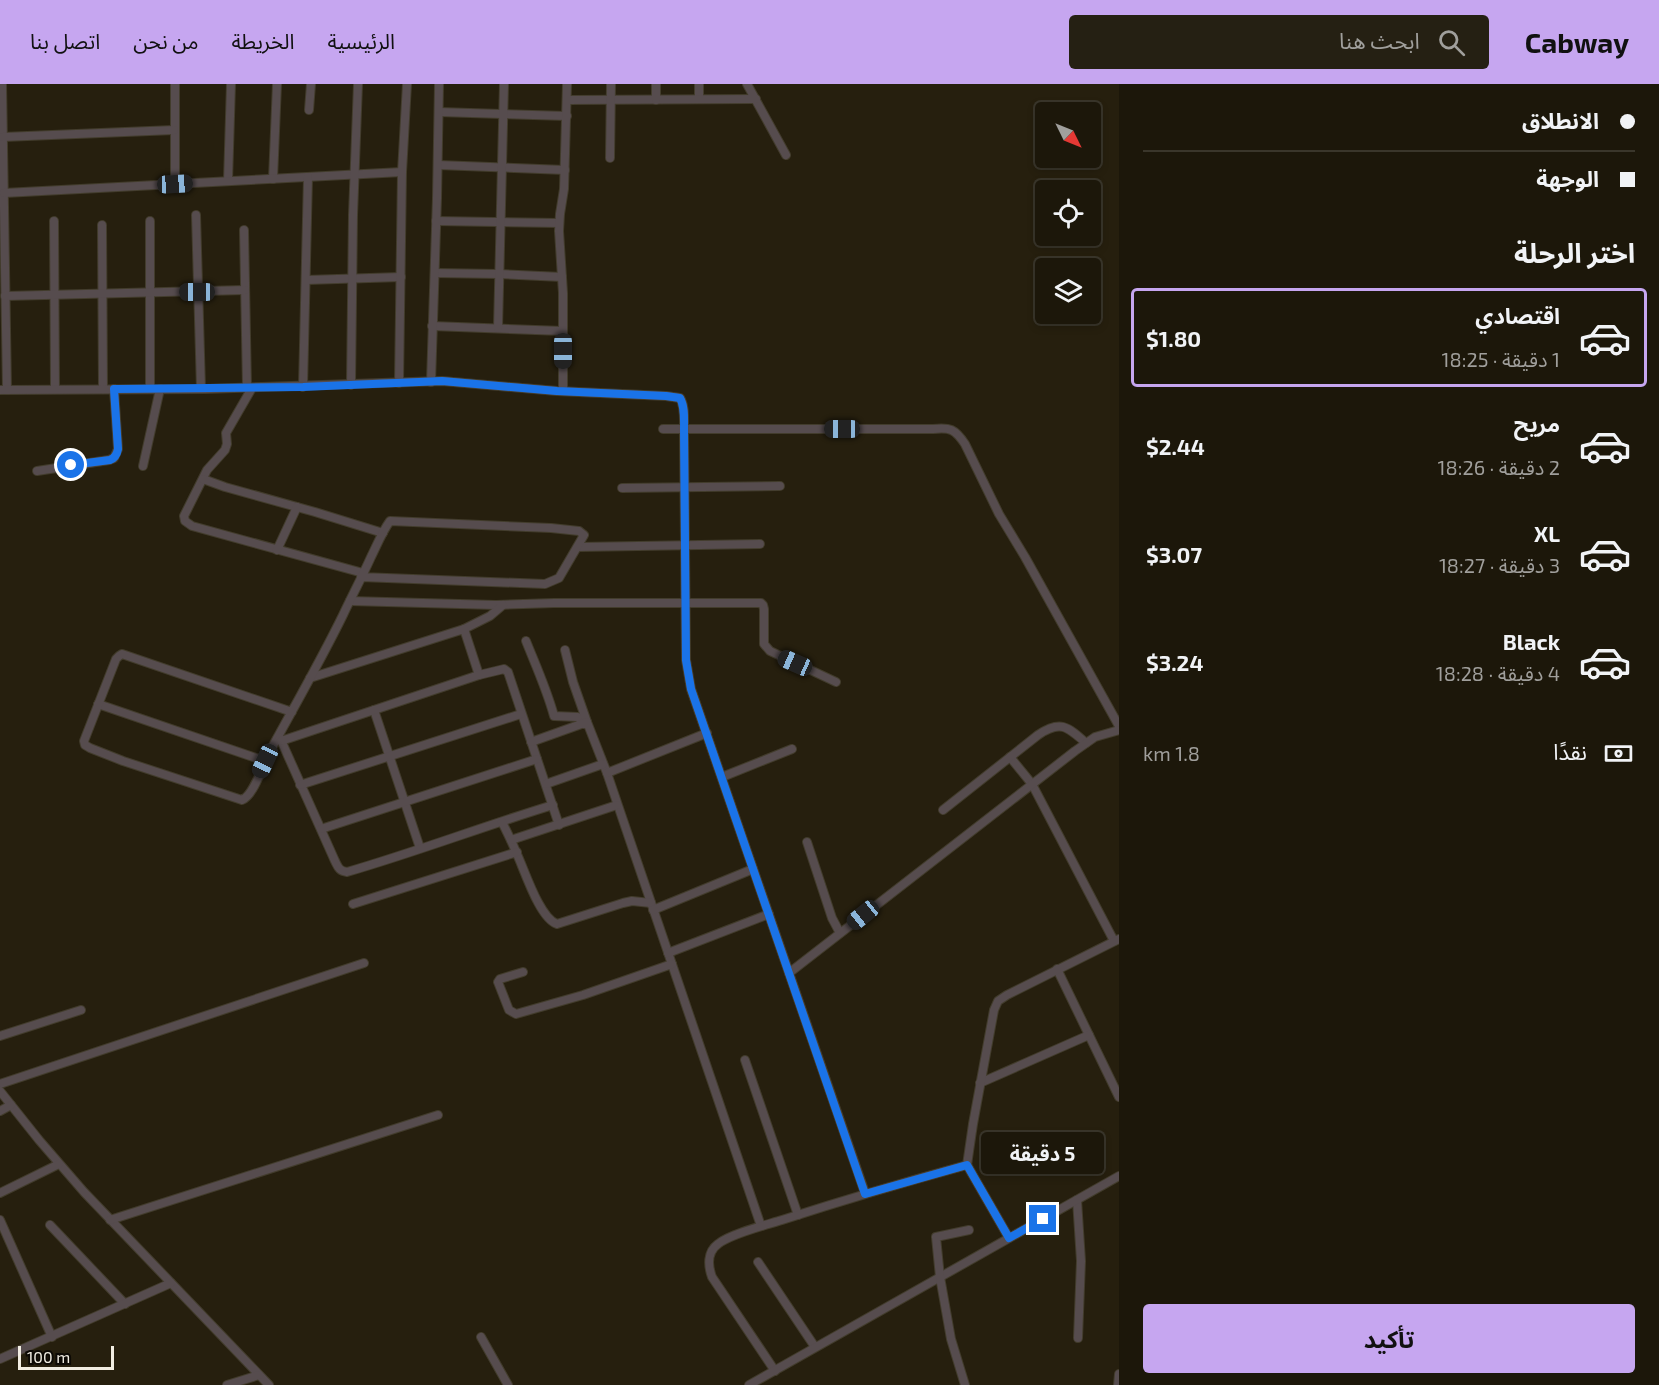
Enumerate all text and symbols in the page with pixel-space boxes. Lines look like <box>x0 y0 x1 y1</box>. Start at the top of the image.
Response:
search box <box>1069 15 1489 69</box>
text: Cabway <box>1525 25 1629 59</box>
icon: search <box>1435 26 1468 59</box>
text: ابحث هنا <box>1339 27 1420 53</box>
text: اتصل بنا <box>30 28 100 53</box>
text: من نحن <box>133 28 199 53</box>
text: الخريطة <box>232 28 295 53</box>
text: الرئيسية <box>328 28 395 53</box>
north arrow <box>1035 102 1101 168</box>
map controls <box>1035 102 1101 324</box>
text: الانطلاق <box>1522 107 1599 133</box>
text: الوجهة <box>1536 165 1599 191</box>
car <box>157 174 193 194</box>
button: locate <box>1035 180 1101 246</box>
text: اختر الرحلة <box>1514 236 1635 268</box>
button: layers <box>1035 258 1101 324</box>
car <box>179 283 215 301</box>
text: اقتصادي <box>1475 302 1560 328</box>
icon: car <box>1578 311 1632 365</box>
text: $1.80 <box>1146 325 1201 351</box>
car <box>554 333 572 369</box>
text: 1 دقيقة · 18:25 <box>1442 347 1560 371</box>
text: مريح <box>1514 410 1560 436</box>
icon: car <box>1578 419 1632 473</box>
car <box>824 420 860 438</box>
text: $2.44 <box>1146 433 1205 459</box>
route start <box>57 451 84 478</box>
text: 2 دقيقة · 18:26 <box>1438 455 1560 479</box>
text: XL <box>1534 520 1560 546</box>
icon: car <box>1578 527 1632 581</box>
text: $3.07 <box>1146 541 1202 567</box>
text: 3 دقيقة · 18:27 <box>1439 553 1560 577</box>
text: Black <box>1503 628 1560 654</box>
icon: car <box>1578 635 1632 689</box>
car <box>775 647 815 679</box>
text: $3.24 <box>1146 649 1203 675</box>
text: 4 دقيقة · 18:28 <box>1436 661 1560 685</box>
icon: cash <box>1602 737 1635 770</box>
text: نقدًا <box>1553 738 1587 764</box>
car <box>249 741 281 781</box>
text: 1.8 km <box>1143 741 1200 765</box>
car <box>843 897 883 933</box>
callout: 5 دقيقة <box>982 1132 1104 1174</box>
text: 5 دقيقة <box>1010 1141 1075 1165</box>
route end <box>1029 1205 1056 1232</box>
button: تأكيد <box>1143 1304 1635 1373</box>
scale bar <box>18 1343 114 1370</box>
text: 100 m <box>27 1347 70 1366</box>

